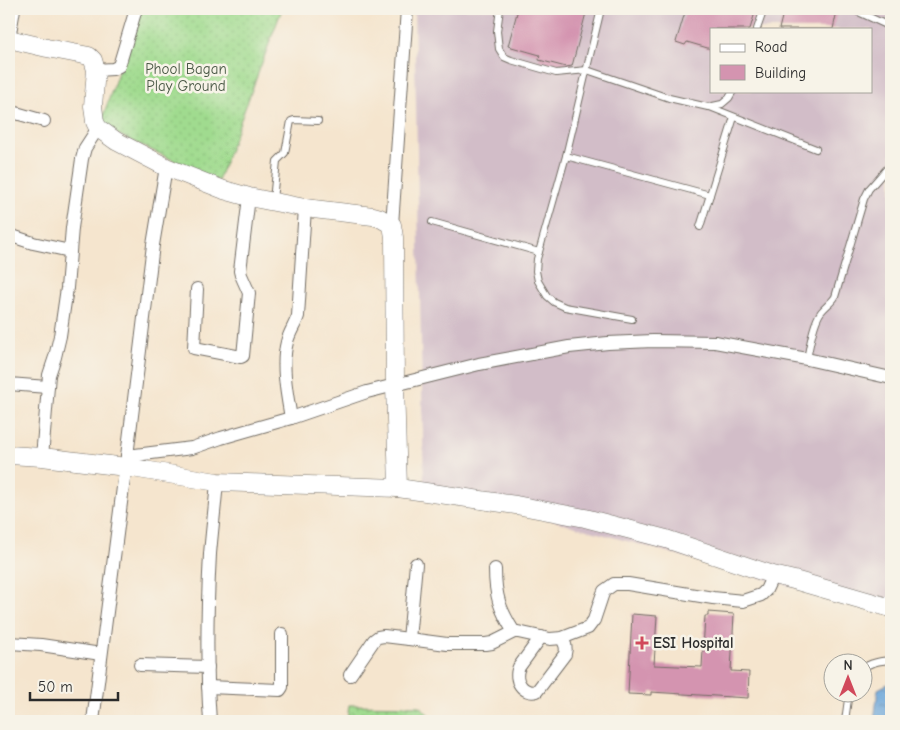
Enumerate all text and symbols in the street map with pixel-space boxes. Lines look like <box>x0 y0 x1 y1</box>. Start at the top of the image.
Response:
legend <box>710 28 872 92</box>
text: Road <box>755 38 787 56</box>
park label: Phool Bagan Play Ground <box>145 60 227 95</box>
text: Building <box>755 64 806 82</box>
place label: ESI Hospital <box>653 634 734 652</box>
marker: ESI Hospital <box>635 636 649 650</box>
north arrow <box>822 652 872 702</box>
text: N <box>843 657 853 674</box>
scale bar <box>30 670 118 702</box>
text: 50 m <box>38 678 73 696</box>

